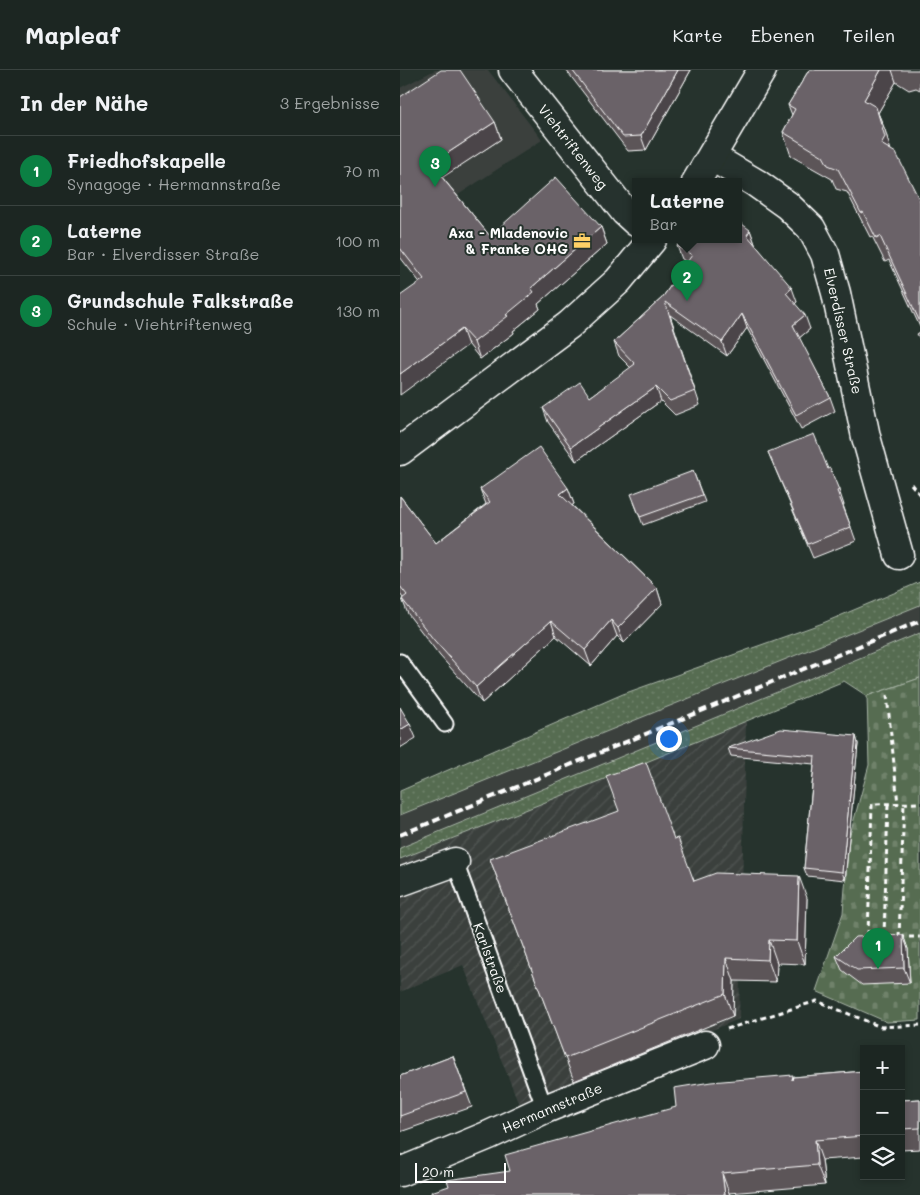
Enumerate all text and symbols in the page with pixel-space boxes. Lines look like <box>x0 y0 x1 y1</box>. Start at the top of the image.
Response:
text: Mapleaf <box>25 19 120 50</box>
text: Karte <box>672 23 723 47</box>
text: Ebenen <box>751 23 815 47</box>
text: Teilen <box>843 23 895 47</box>
text: In der Nähe <box>20 89 148 116</box>
text: 3 Ergebnisse <box>280 92 380 113</box>
street label: Viehtriftenweg <box>534 100 613 193</box>
pin: 3 <box>419 146 451 187</box>
text: Friedhofskapelle <box>67 148 226 173</box>
text: 1 <box>32 160 40 181</box>
text: 70 m <box>343 160 380 181</box>
text: Synagoge · Hermannstraße <box>67 173 281 194</box>
popup <box>632 178 742 243</box>
text: Laterne <box>650 188 724 213</box>
text: Bar <box>650 213 678 234</box>
text: Laterne <box>67 218 142 243</box>
place label: Axa - Mladenovic & Franke OHG <box>448 223 568 258</box>
text: 2 <box>32 230 40 251</box>
text: 100 m <box>335 230 380 251</box>
office icon: Axa - Mladenovic & Franke OHG <box>572 231 592 251</box>
text: Bar · Elverdisser Straße <box>67 243 259 264</box>
pin: 2 <box>671 260 703 301</box>
street label: Elverdisser Straße <box>820 266 867 396</box>
text: Grundschule Falkstraße <box>67 288 294 313</box>
text: 3 <box>31 300 41 321</box>
text: 130 m <box>336 300 380 321</box>
text: Schule · Viehtriftenweg <box>67 313 252 334</box>
your location <box>656 726 682 752</box>
street label: Karlstraße <box>469 920 512 996</box>
pin: 1 <box>862 928 894 969</box>
map controls <box>860 1045 905 1180</box>
button: + <box>860 1045 905 1090</box>
street label: Hermannstraße <box>499 1078 605 1137</box>
button: − <box>860 1090 905 1135</box>
button: layers <box>860 1135 905 1180</box>
scale bar <box>415 1160 506 1183</box>
text: 20 m <box>422 1162 454 1181</box>

